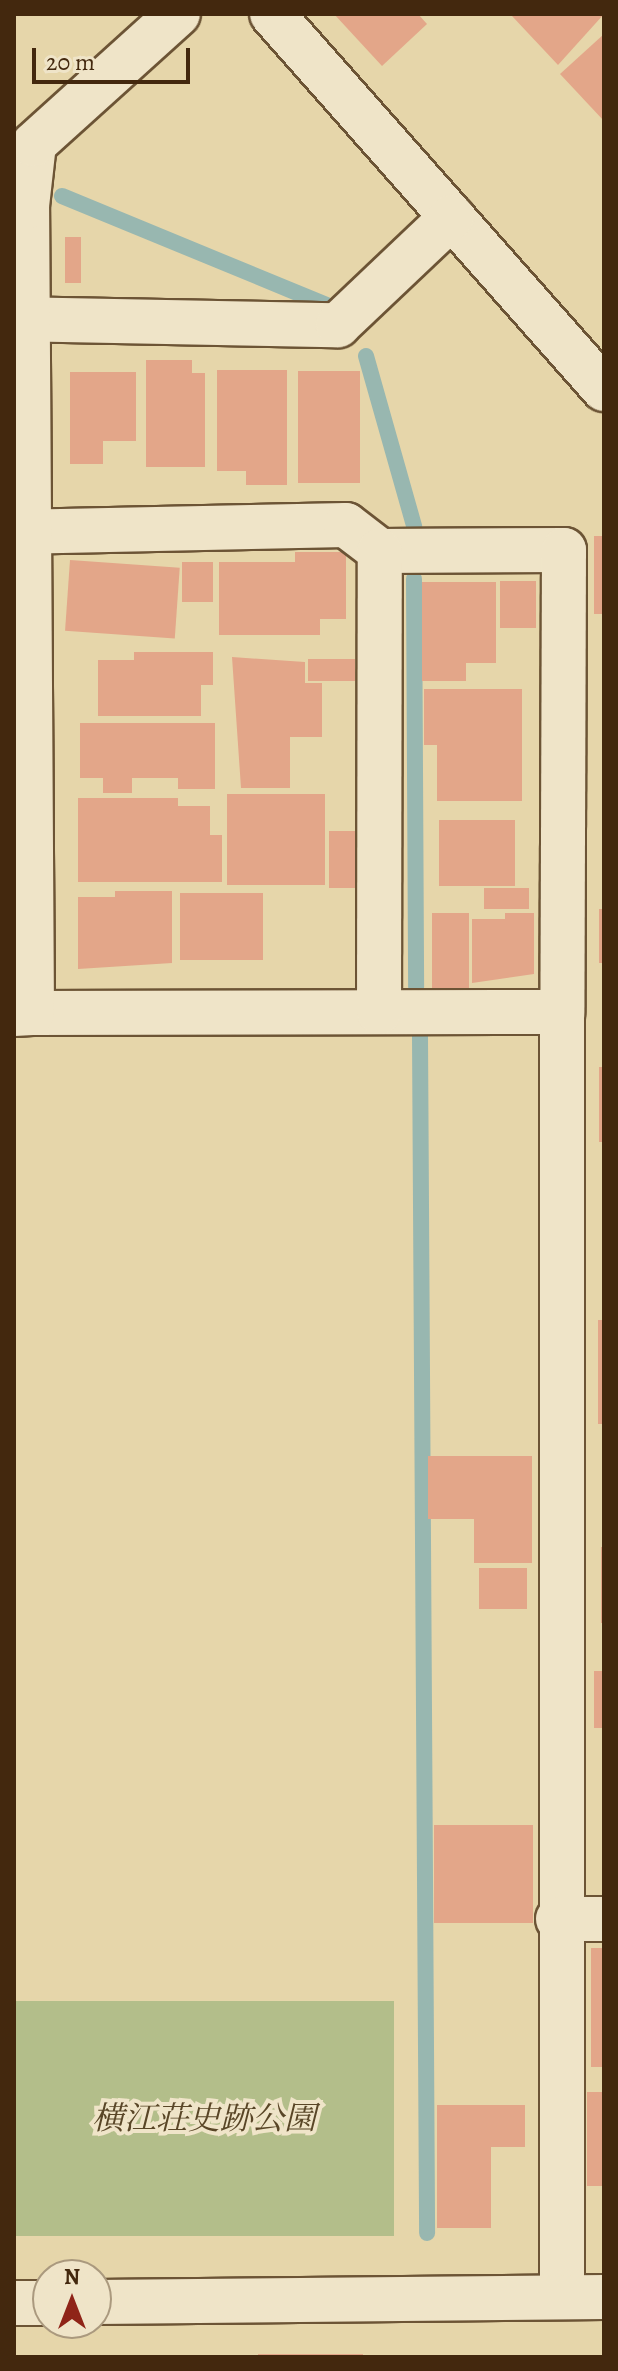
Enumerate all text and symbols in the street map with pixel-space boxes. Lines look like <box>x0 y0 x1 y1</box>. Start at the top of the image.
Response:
scale bar <box>36 32 194 82</box>
text: 20 m <box>46 46 95 78</box>
park label: 横江荘史跡公園 <box>92 2099 316 2137</box>
north arrow <box>32 2259 112 2339</box>
text: N <box>64 2262 80 2292</box>

